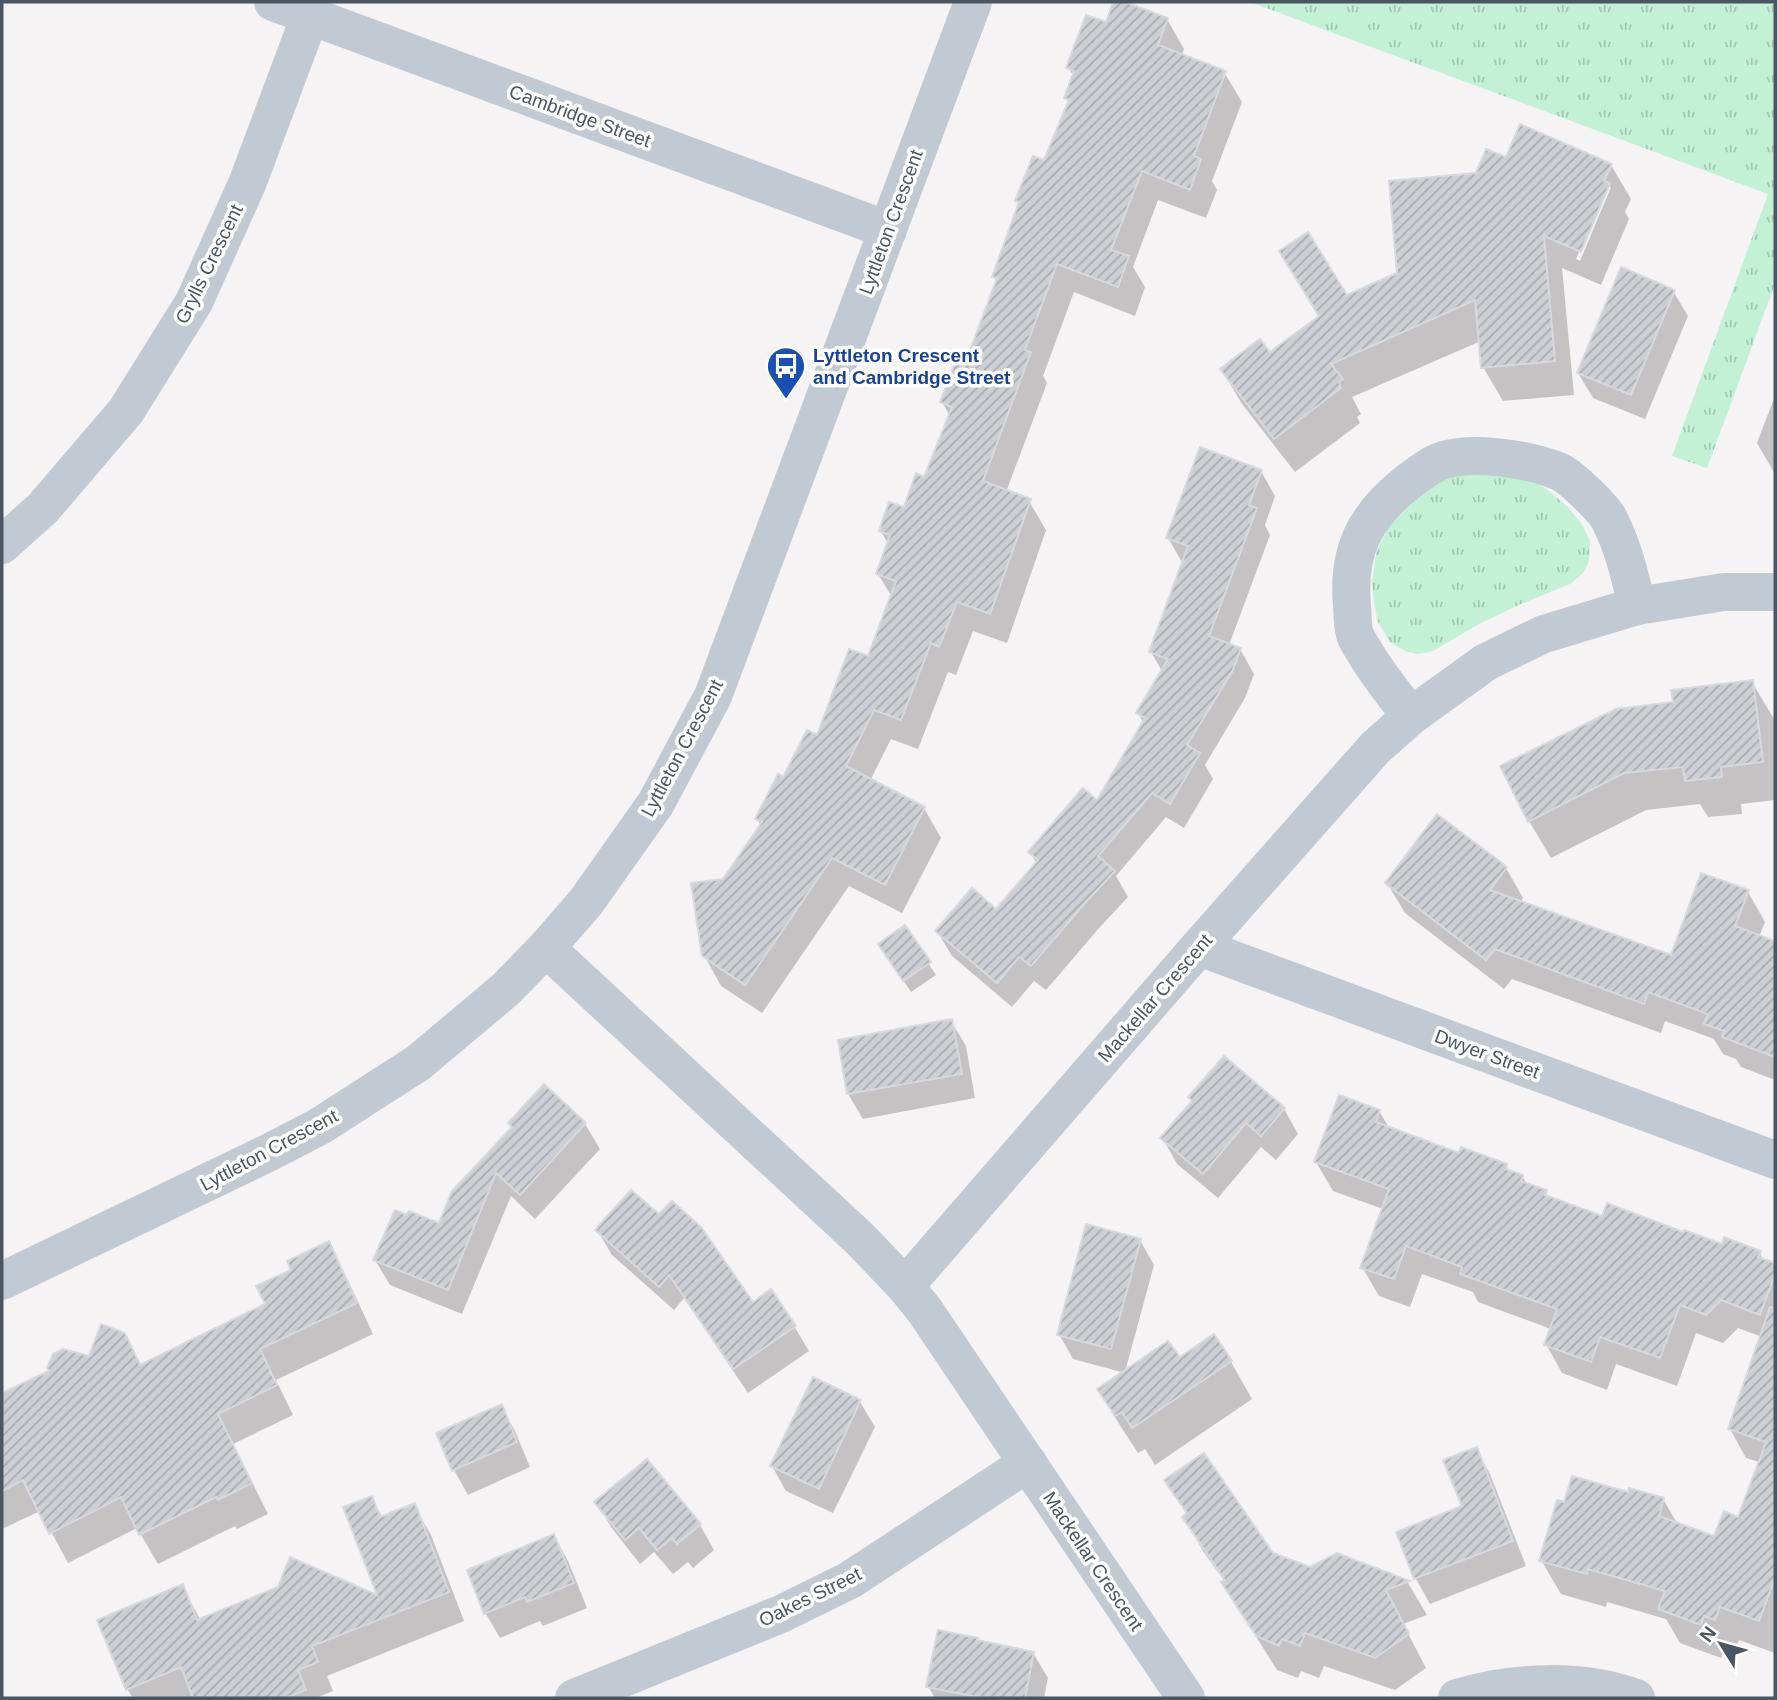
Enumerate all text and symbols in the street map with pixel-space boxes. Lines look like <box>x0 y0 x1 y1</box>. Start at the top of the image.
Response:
street label: Cambridge Street <box>506 81 654 152</box>
street label: Lyttleton Crescent <box>855 146 927 297</box>
street label: Grylls Crescent <box>171 200 247 327</box>
bus stop icon: Lyttleton Crescent and Cambridge Street <box>765 345 807 400</box>
place label: Lyttleton Crescent and Cambridge Street <box>813 345 1011 388</box>
street label: Lyttleton Crescent <box>637 675 727 820</box>
street label: Mackellar Crescent <box>1094 929 1217 1066</box>
street label: Dwyer Street <box>1432 1025 1543 1083</box>
street label: Lyttleton Crescent <box>197 1105 342 1195</box>
street label: Mackellar Crescent <box>1039 1488 1148 1635</box>
street label: Oakes Street <box>756 1563 865 1631</box>
north arrow <box>1686 1609 1756 1679</box>
text: N <box>1695 1622 1720 1646</box>

